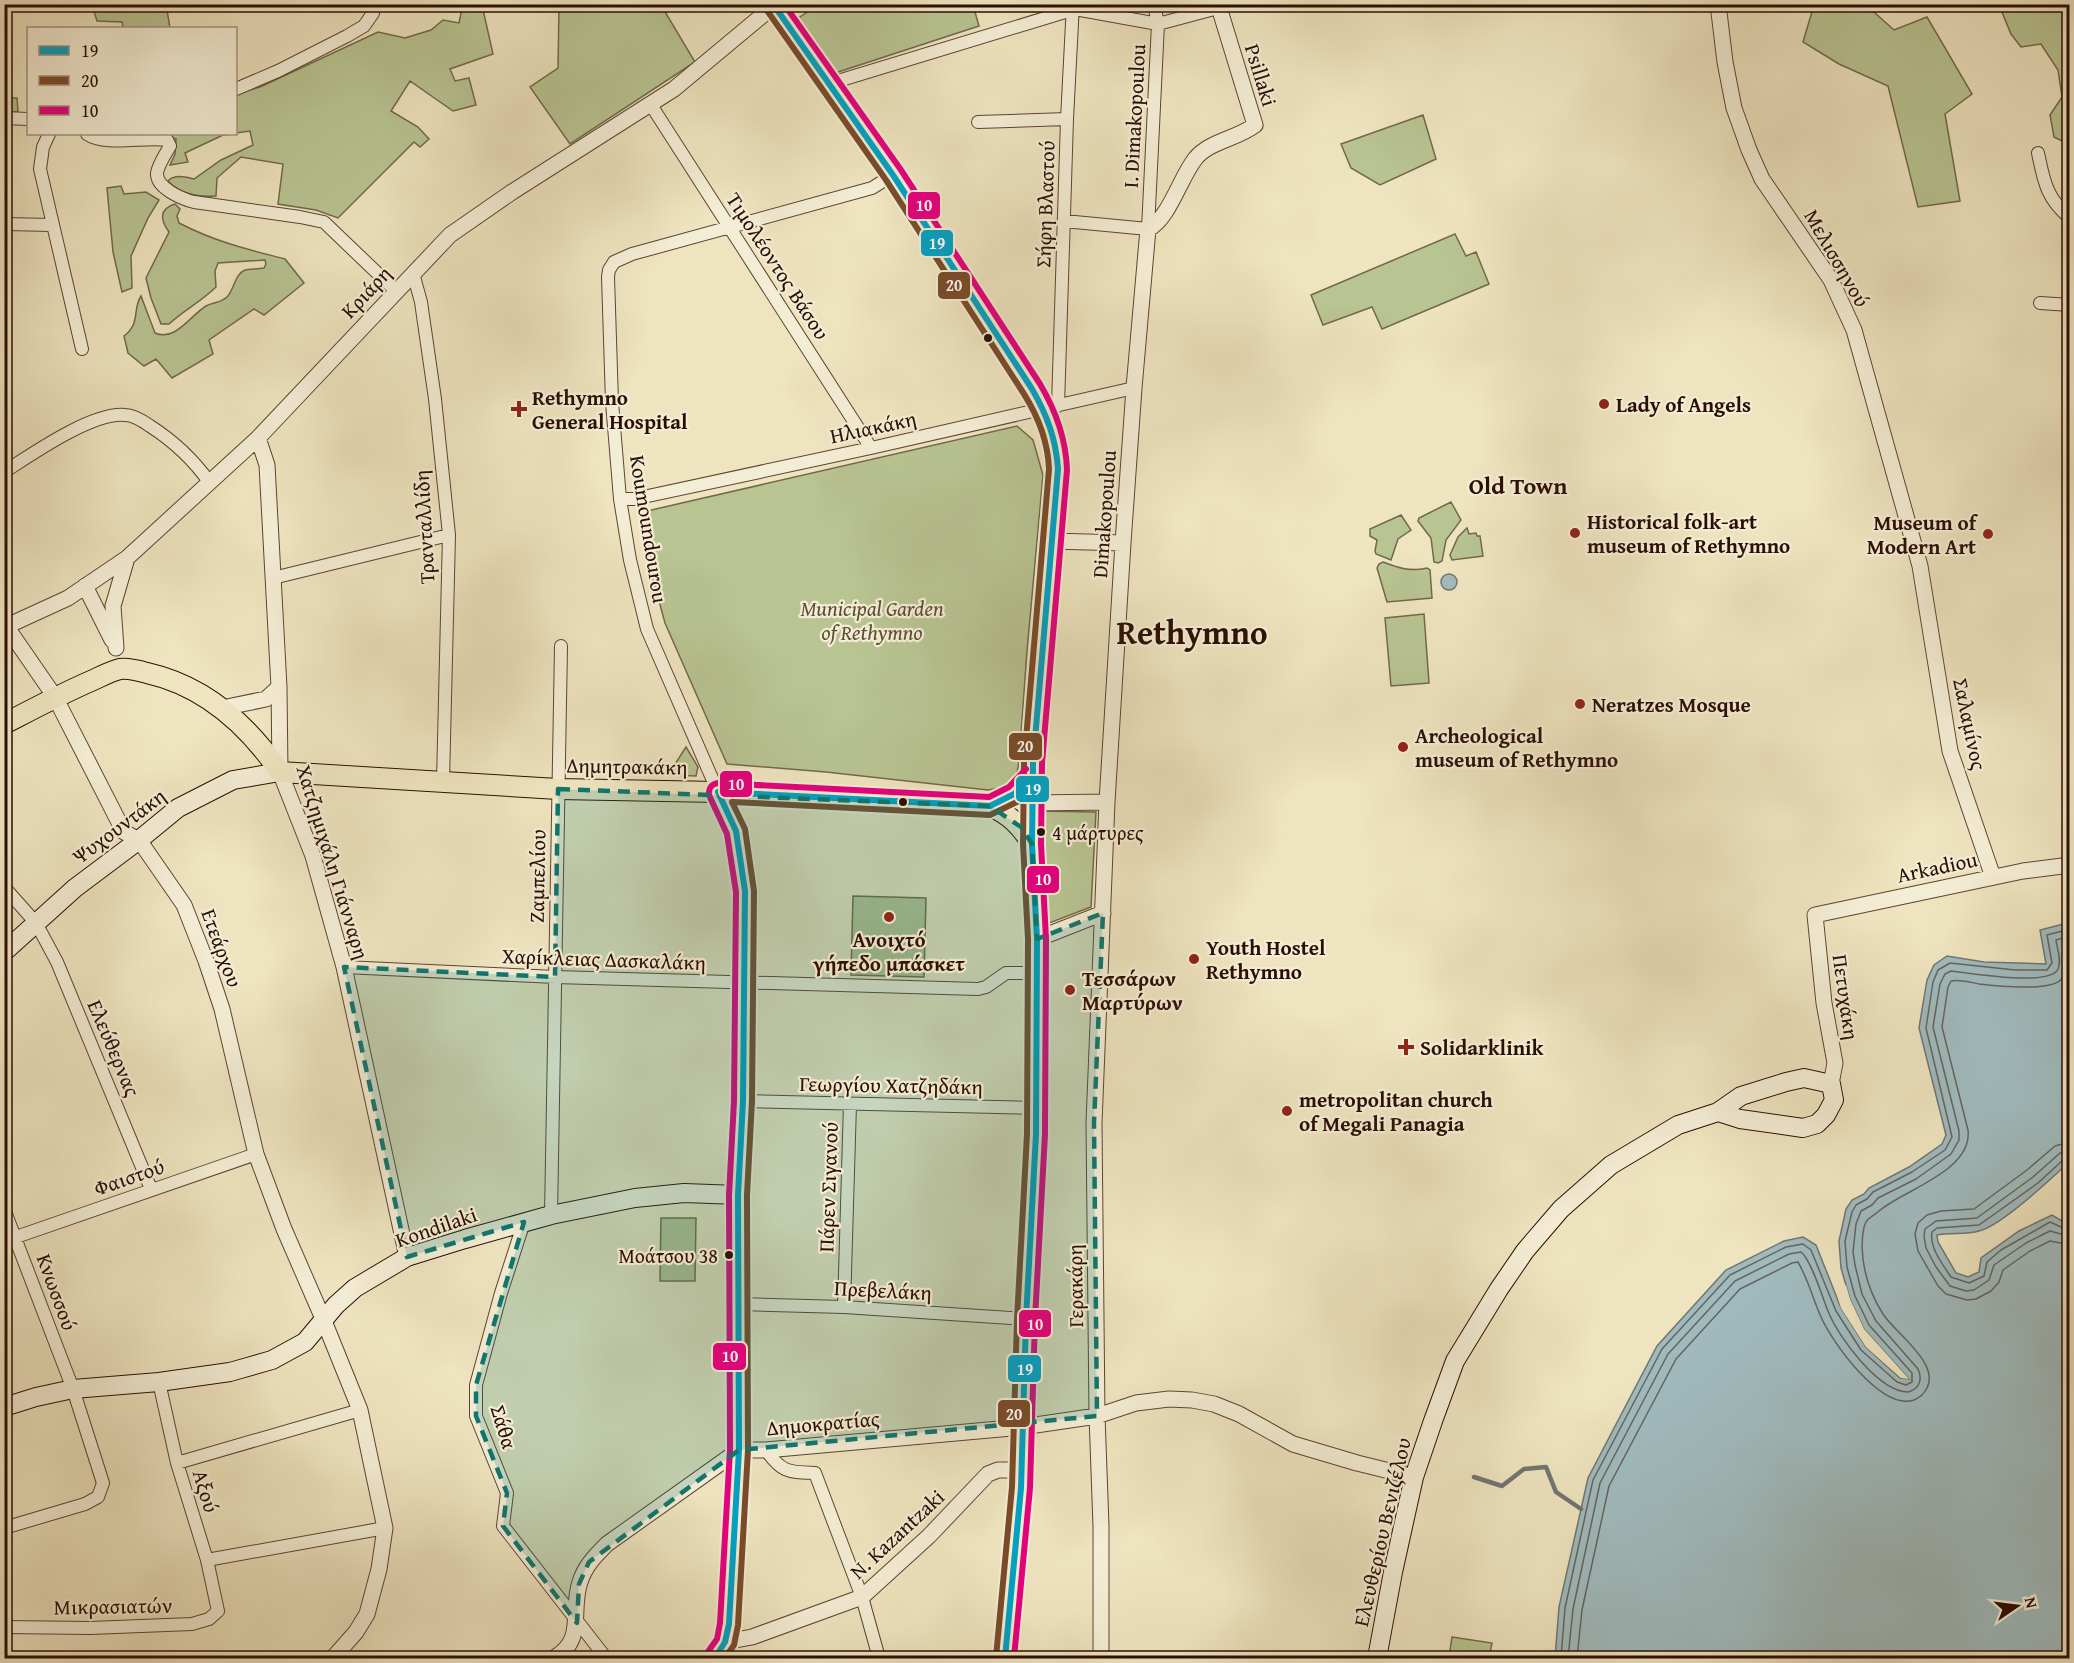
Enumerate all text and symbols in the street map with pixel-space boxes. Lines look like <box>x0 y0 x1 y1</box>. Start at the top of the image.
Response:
legend <box>27 27 237 135</box>
text: 19 <box>81 37 98 64</box>
street label: Psillaki <box>1237 40 1285 110</box>
street label: I. Dimakopoulou <box>1115 43 1153 189</box>
text: 20 <box>81 67 99 94</box>
text: 10 <box>81 97 99 124</box>
street label: Σήφη Βλαστού <box>1027 140 1063 268</box>
street label: Τιμολέοντος Βάσου <box>719 186 837 346</box>
line badge: 10 <box>907 191 941 220</box>
text: 10 <box>916 193 932 217</box>
street label: Μελισσηνού <box>1796 203 1878 313</box>
line badge: 19 <box>920 229 954 257</box>
text: 19 <box>929 231 945 255</box>
street label: Κριάρη <box>334 259 398 325</box>
line badge: 20 <box>937 271 971 300</box>
text: 20 <box>946 273 962 297</box>
unlabelled marker <box>982 332 994 344</box>
place label: Rethymno General Hospital <box>532 382 688 437</box>
place label: Lady of Angels <box>1616 389 1751 420</box>
marker: Lady of Angels <box>1597 397 1611 411</box>
marker: Rethymno General Hospital <box>510 400 528 418</box>
street label: Ηλιακάκη <box>827 403 919 451</box>
street label: Dimakopoulou <box>1084 448 1124 579</box>
street label: Koumoundourou <box>622 453 676 606</box>
district label: Old Town <box>1469 468 1567 503</box>
street label: Τρανταλλίδη <box>406 469 442 585</box>
place label: Historical folk-art museum of Rethymno <box>1587 506 1790 561</box>
place label: Museum of Modern Art <box>1867 507 1979 562</box>
marker: Historical folk-art museum of Rethymno <box>1568 526 1582 540</box>
marker: Museum of Modern Art <box>1981 527 1995 541</box>
park label: Municipal Garden of Rethymno <box>800 593 944 648</box>
district label: Rethymno <box>1117 608 1267 656</box>
street label: Σαλαμίνος <box>1945 675 1995 773</box>
place label: Neratzes Mosque <box>1592 689 1751 720</box>
marker: Neratzes Mosque <box>1573 697 1587 711</box>
place label: Archeological museum of Rethymno <box>1415 720 1618 775</box>
line badge: 20 <box>1008 732 1043 761</box>
text: 20 <box>1017 734 1033 758</box>
marker: Archeological museum of Rethymno <box>1396 740 1410 754</box>
street label: Δημητρακάκη <box>566 749 688 783</box>
street label: Χατζημιχάλη Γιάνναρη <box>289 761 377 963</box>
line badge: 10 <box>719 770 753 798</box>
text: 10 <box>728 772 744 796</box>
line badge: 19 <box>1015 775 1050 803</box>
text: 19 <box>1025 777 1041 801</box>
street label: Ψυχουντάκη <box>65 780 172 872</box>
unlabelled marker <box>897 796 909 808</box>
place label: 4 μάρτυρες <box>1052 818 1144 847</box>
marker: 4 μάρτυρες <box>1035 826 1047 838</box>
street label: Ζαμπελίου <box>521 829 553 923</box>
street label: Arkadiou <box>1894 843 1981 891</box>
line badge: 10 <box>1026 865 1060 894</box>
text: 10 <box>1035 867 1051 891</box>
street label: Ετεάρχου <box>193 904 251 992</box>
marker: Ανοιχτό γήπεδο μπάσκετ <box>882 910 896 924</box>
place label: Ανοιχτό γήπεδο μπάσκετ <box>812 924 965 979</box>
place label: Youth Hostel Rethymno <box>1206 932 1326 987</box>
street label: Χαρίκλειας Δασκαλάκη <box>501 940 707 978</box>
marker: Youth Hostel Rethymno <box>1187 952 1201 966</box>
street label: Πετυχάκη <box>1825 952 1867 1042</box>
place label: Τεσσάρων Μαρτύρων <box>1082 963 1183 1018</box>
marker: Τεσσάρων Μαρτύρων <box>1063 983 1077 997</box>
street label: Ελεύθερνας <box>80 995 148 1101</box>
place label: Solidarklinik <box>1420 1032 1545 1063</box>
marker: Solidarklinik <box>1397 1038 1415 1056</box>
street label: Γεωργίου Χατζηδάκη <box>799 1068 983 1102</box>
place label: metropolitan church of Megali Panagia <box>1299 1084 1493 1139</box>
marker: metropolitan church of Megali Panagia <box>1280 1104 1294 1118</box>
street label: Πάρεν Σιγανού <box>810 1121 846 1253</box>
street label: Φαιστού <box>90 1150 169 1203</box>
street label: Kondilaki <box>391 1199 481 1255</box>
place label: Μοάτσου 38 <box>618 1241 718 1270</box>
street label: Γερακάρη <box>1059 1244 1091 1328</box>
street label: Κνωσσού <box>29 1249 85 1335</box>
marker: Μοάτσου 38 <box>723 1249 735 1261</box>
street label: Πρεβελάκη <box>833 1272 933 1308</box>
line badge: 10 <box>1018 1309 1052 1338</box>
text: 10 <box>1027 1312 1043 1336</box>
line badge: 10 <box>712 1342 747 1371</box>
text: 10 <box>722 1344 738 1368</box>
line badge: 19 <box>1007 1354 1042 1383</box>
text: 19 <box>1017 1357 1033 1381</box>
line badge: 20 <box>997 1399 1031 1428</box>
street label: Σάθα <box>483 1401 525 1453</box>
text: 20 <box>1006 1402 1022 1426</box>
street label: Δημοκρατίας <box>765 1403 881 1443</box>
street label: Ελευθερίου Βενιζέλου <box>1345 1434 1419 1630</box>
street label: Αξού <box>185 1466 227 1516</box>
street label: N. Kazantzaki <box>843 1482 951 1586</box>
north arrow <box>1987 1576 2047 1636</box>
street label: Μικρασιατών <box>53 1589 173 1623</box>
text: N <box>2019 1594 2045 1611</box>

